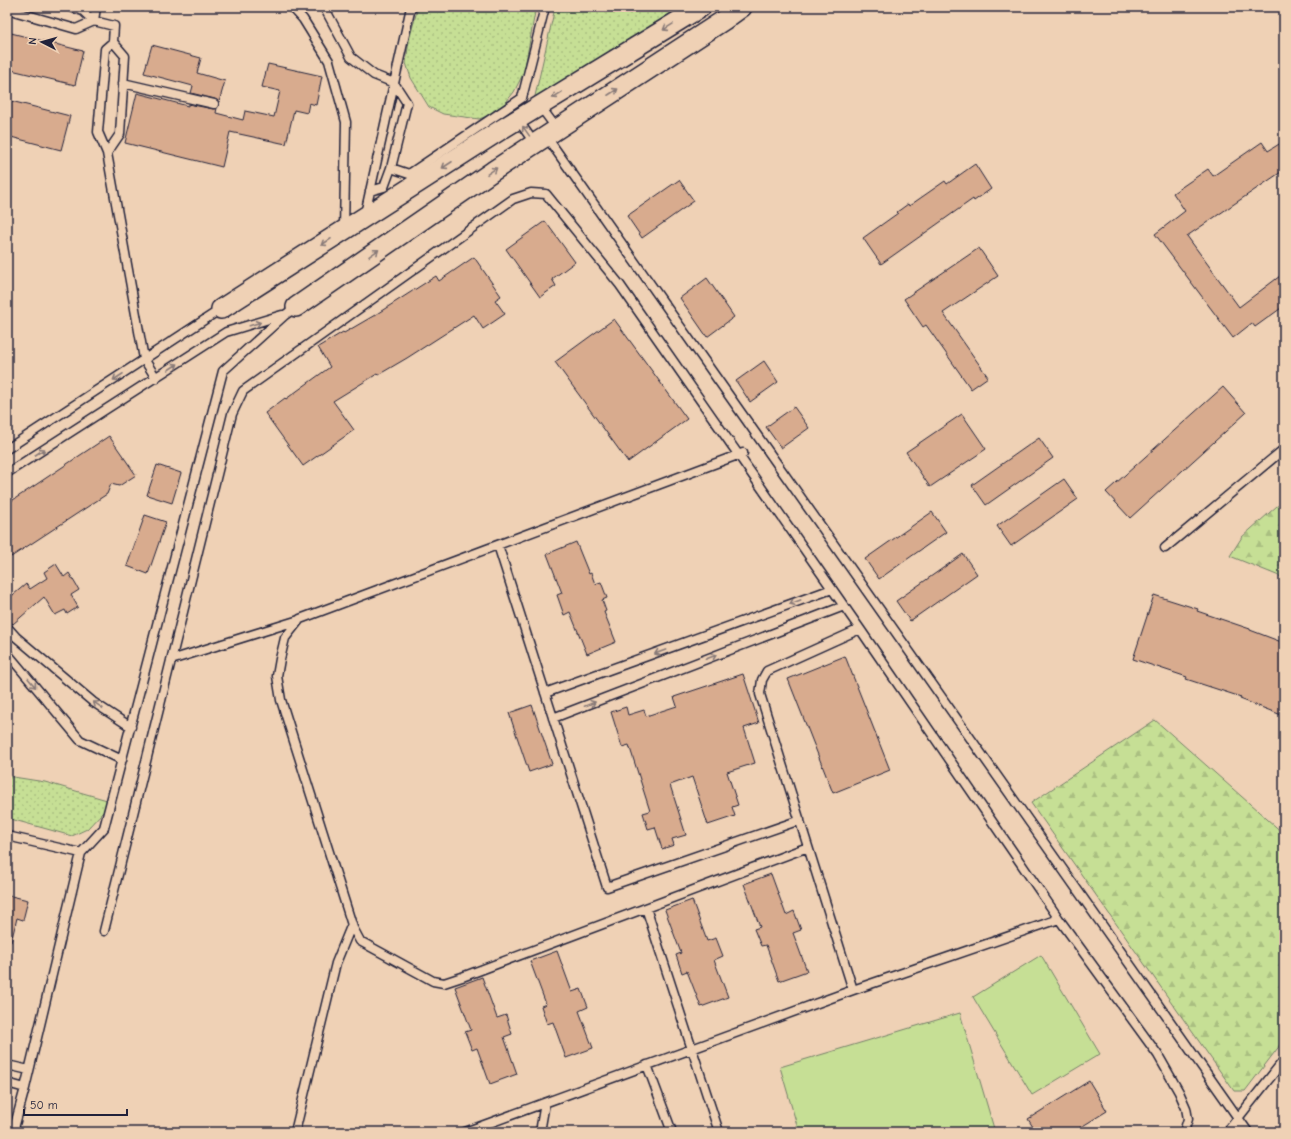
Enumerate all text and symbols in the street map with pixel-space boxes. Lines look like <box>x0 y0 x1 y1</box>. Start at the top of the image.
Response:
north arrow <box>22 22 62 62</box>
one-way arrow <box>662 24 674 32</box>
text: N <box>26 37 39 45</box>
one-way arrow <box>607 88 619 96</box>
one-way arrow <box>551 92 563 100</box>
one-way arrow <box>522 126 530 137</box>
one-way arrow <box>441 161 453 169</box>
one-way arrow <box>487 167 498 175</box>
one-way arrow <box>320 238 331 246</box>
one-way arrow <box>368 249 379 257</box>
one-way arrow <box>249 319 261 327</box>
one-way arrow <box>167 362 178 371</box>
one-way arrow <box>112 373 124 381</box>
one-way arrow <box>34 448 45 456</box>
one-way arrow <box>789 599 801 607</box>
one-way arrow <box>654 648 666 656</box>
one-way arrow <box>705 653 717 661</box>
one-way arrow <box>28 678 37 689</box>
one-way arrow <box>583 700 595 708</box>
one-way arrow <box>93 701 104 709</box>
scale bar <box>24 1091 127 1117</box>
text: 50 m <box>30 1098 58 1112</box>

